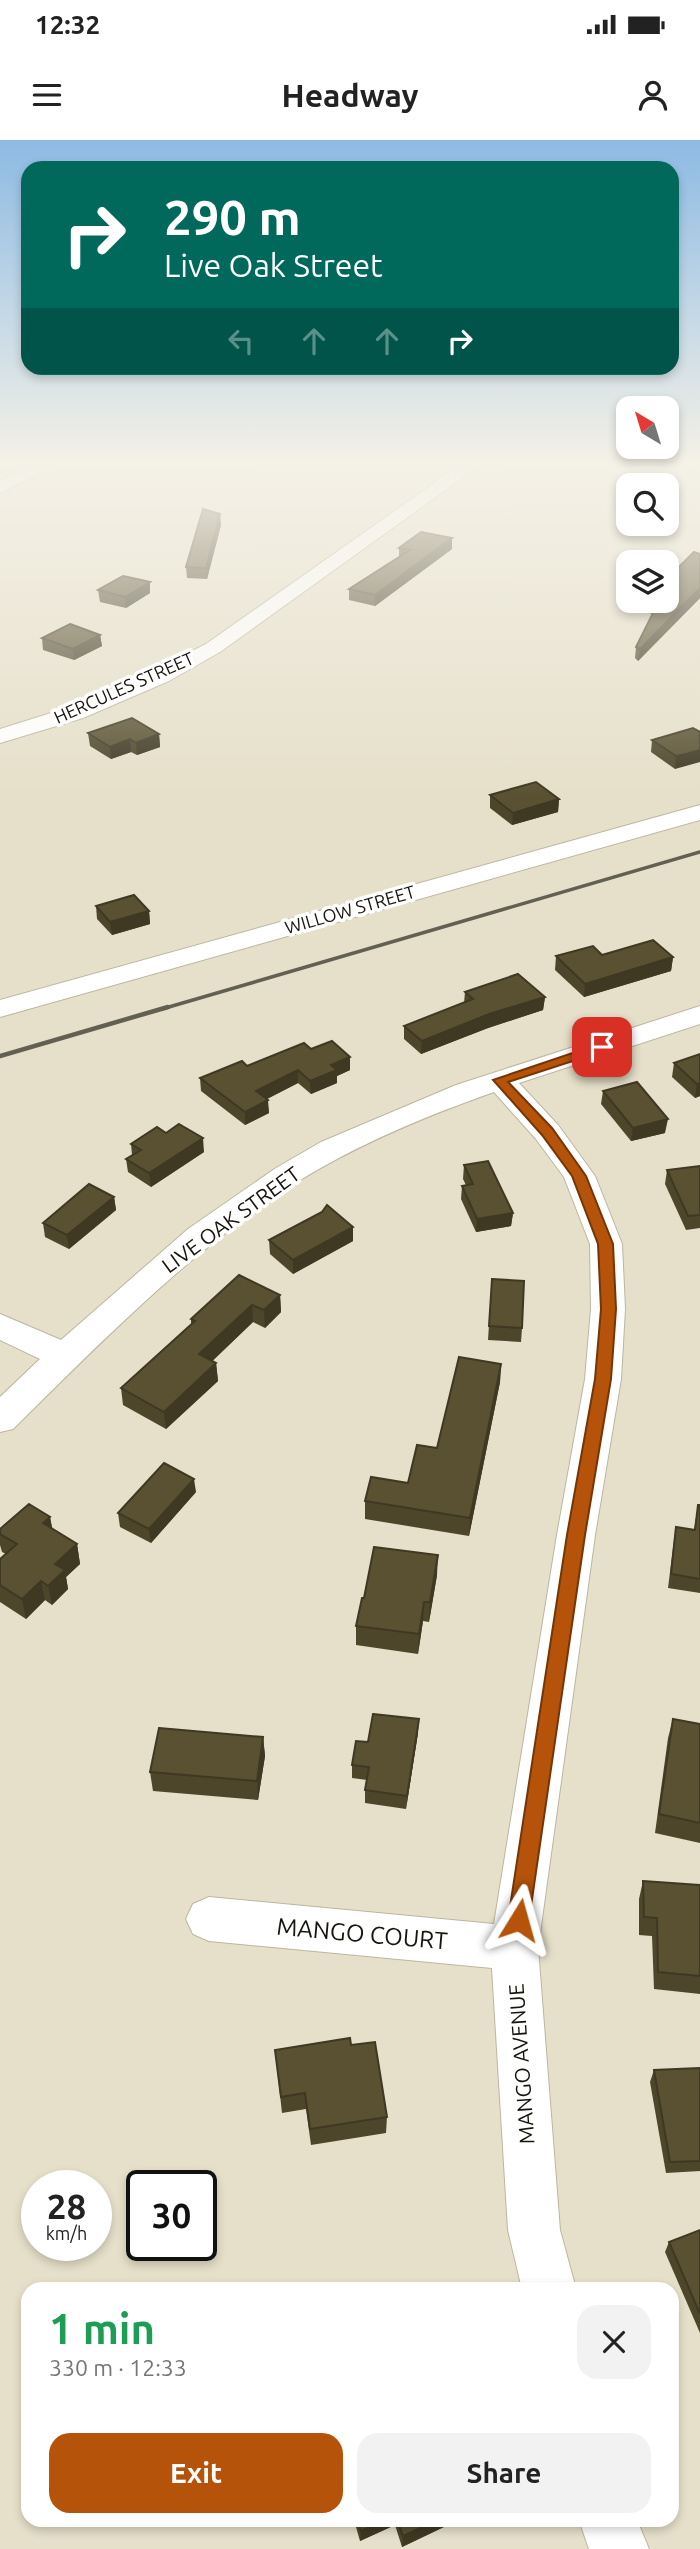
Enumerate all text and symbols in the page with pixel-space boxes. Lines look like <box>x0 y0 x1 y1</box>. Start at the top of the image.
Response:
text: 12:32 <box>35 10 100 39</box>
icon: menu <box>28 76 66 114</box>
icon: person <box>634 76 672 114</box>
text: Headway <box>281 77 419 113</box>
icon: right <box>49 189 140 280</box>
text: 290 m <box>164 189 301 244</box>
text: Live Oak Street <box>164 247 383 283</box>
icon: left <box>222 322 260 360</box>
icon: ahead <box>295 322 333 360</box>
icon: ahead <box>368 322 406 360</box>
icon: right <box>441 322 479 360</box>
north arrow <box>616 396 679 458</box>
map controls <box>616 396 679 613</box>
button: search <box>616 473 679 536</box>
button: layers <box>616 550 679 613</box>
street label: HERCULES STREET <box>51 647 197 727</box>
street label: WILLOW STREET <box>282 881 417 937</box>
pin <box>572 1017 632 1077</box>
icon: arrive <box>583 1028 621 1066</box>
street label: LIVE OAK STREET <box>157 1161 304 1277</box>
position arrow <box>482 1883 556 1957</box>
street label: MANGO COURT <box>275 1913 449 1954</box>
street label: MANGO AVENUE <box>503 1983 539 2145</box>
speed limit sign: 30 <box>126 2170 217 2261</box>
text: 28 <box>47 2186 86 2226</box>
text: km/h <box>46 2223 87 2243</box>
text: 1 min <box>49 2305 155 2352</box>
button: close <box>577 2305 651 2379</box>
text: 330 m · 12:33 <box>49 2355 187 2380</box>
button: Exit <box>49 2433 343 2513</box>
button: Share <box>357 2433 651 2513</box>

